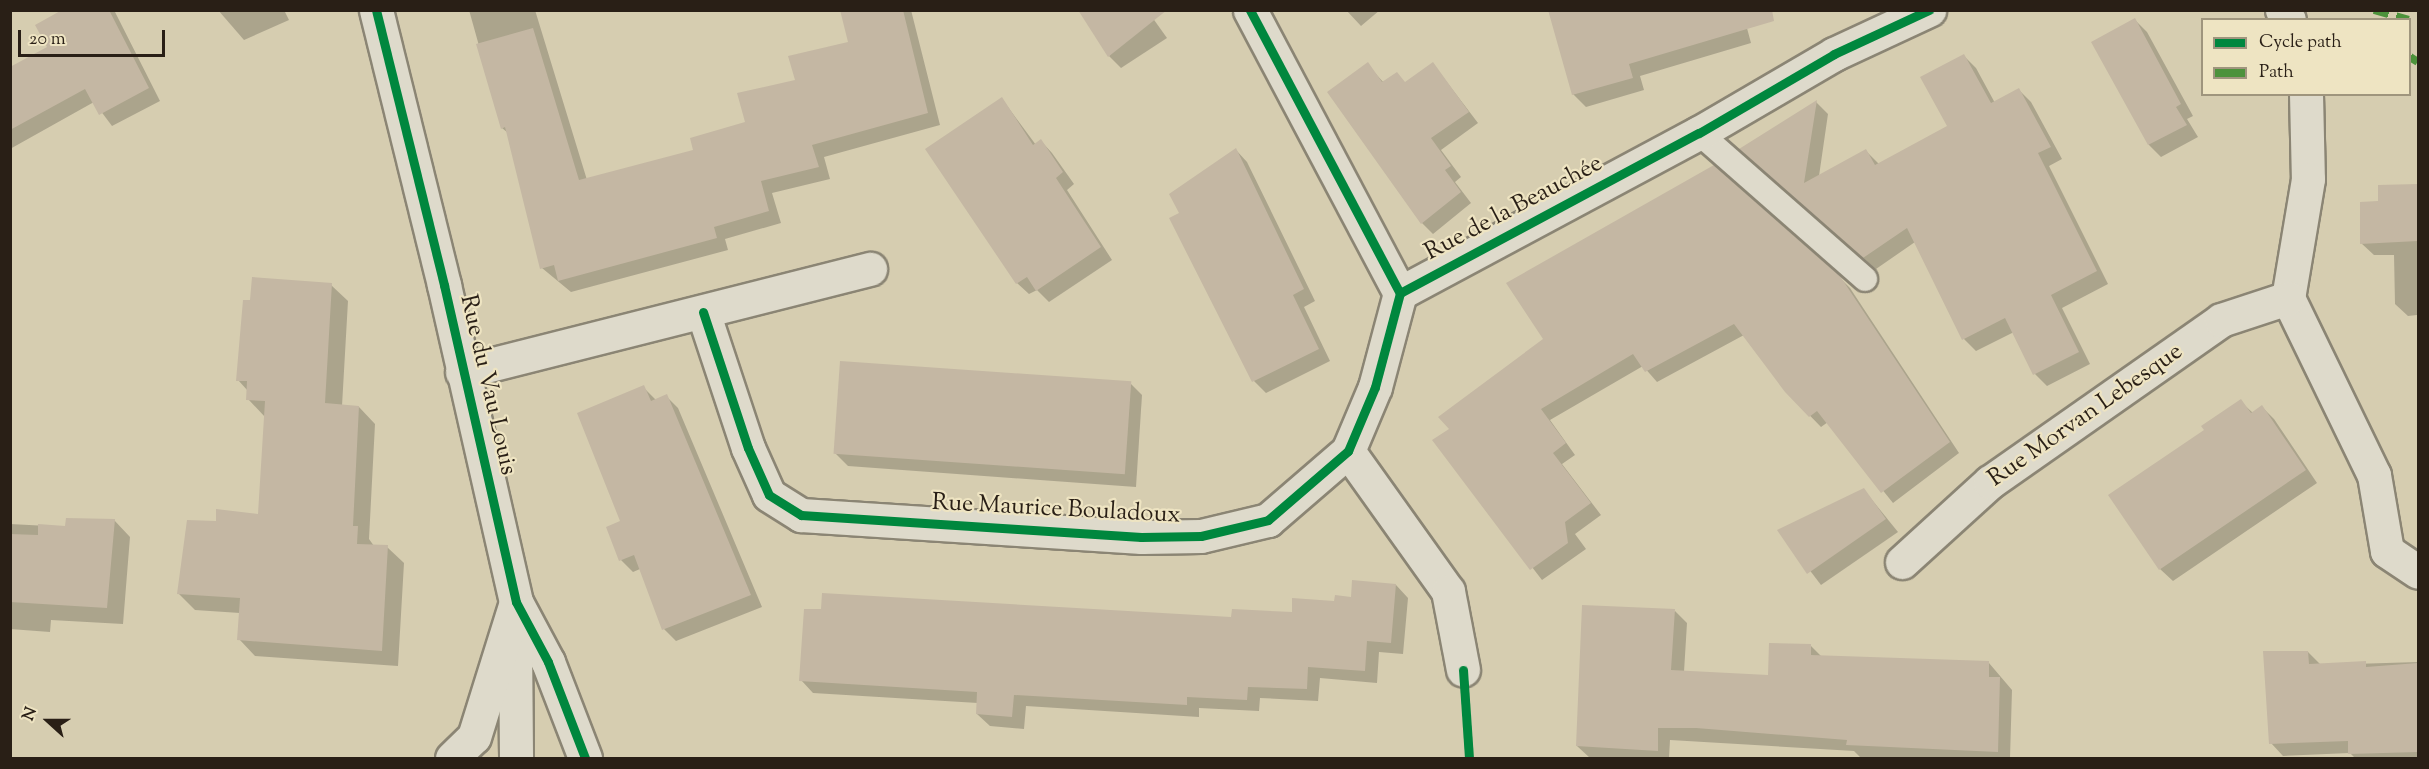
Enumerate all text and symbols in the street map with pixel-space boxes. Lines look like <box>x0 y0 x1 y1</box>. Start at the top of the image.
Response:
scale bar <box>21 18 168 56</box>
legend <box>2201 18 2411 96</box>
text: 20 m <box>29 27 66 53</box>
text: Cycle path <box>2259 30 2342 56</box>
text: Path <box>2259 60 2294 86</box>
street label: Rue de la Beauchée <box>1420 150 1608 268</box>
street label: Rue du Vau Louis <box>452 292 522 478</box>
street label: Rue Morvan Lebesque <box>1983 338 2189 494</box>
street label: Rue Maurice Bouladoux <box>931 489 1181 531</box>
north arrow <box>18 691 78 751</box>
text: N <box>18 704 44 724</box>

